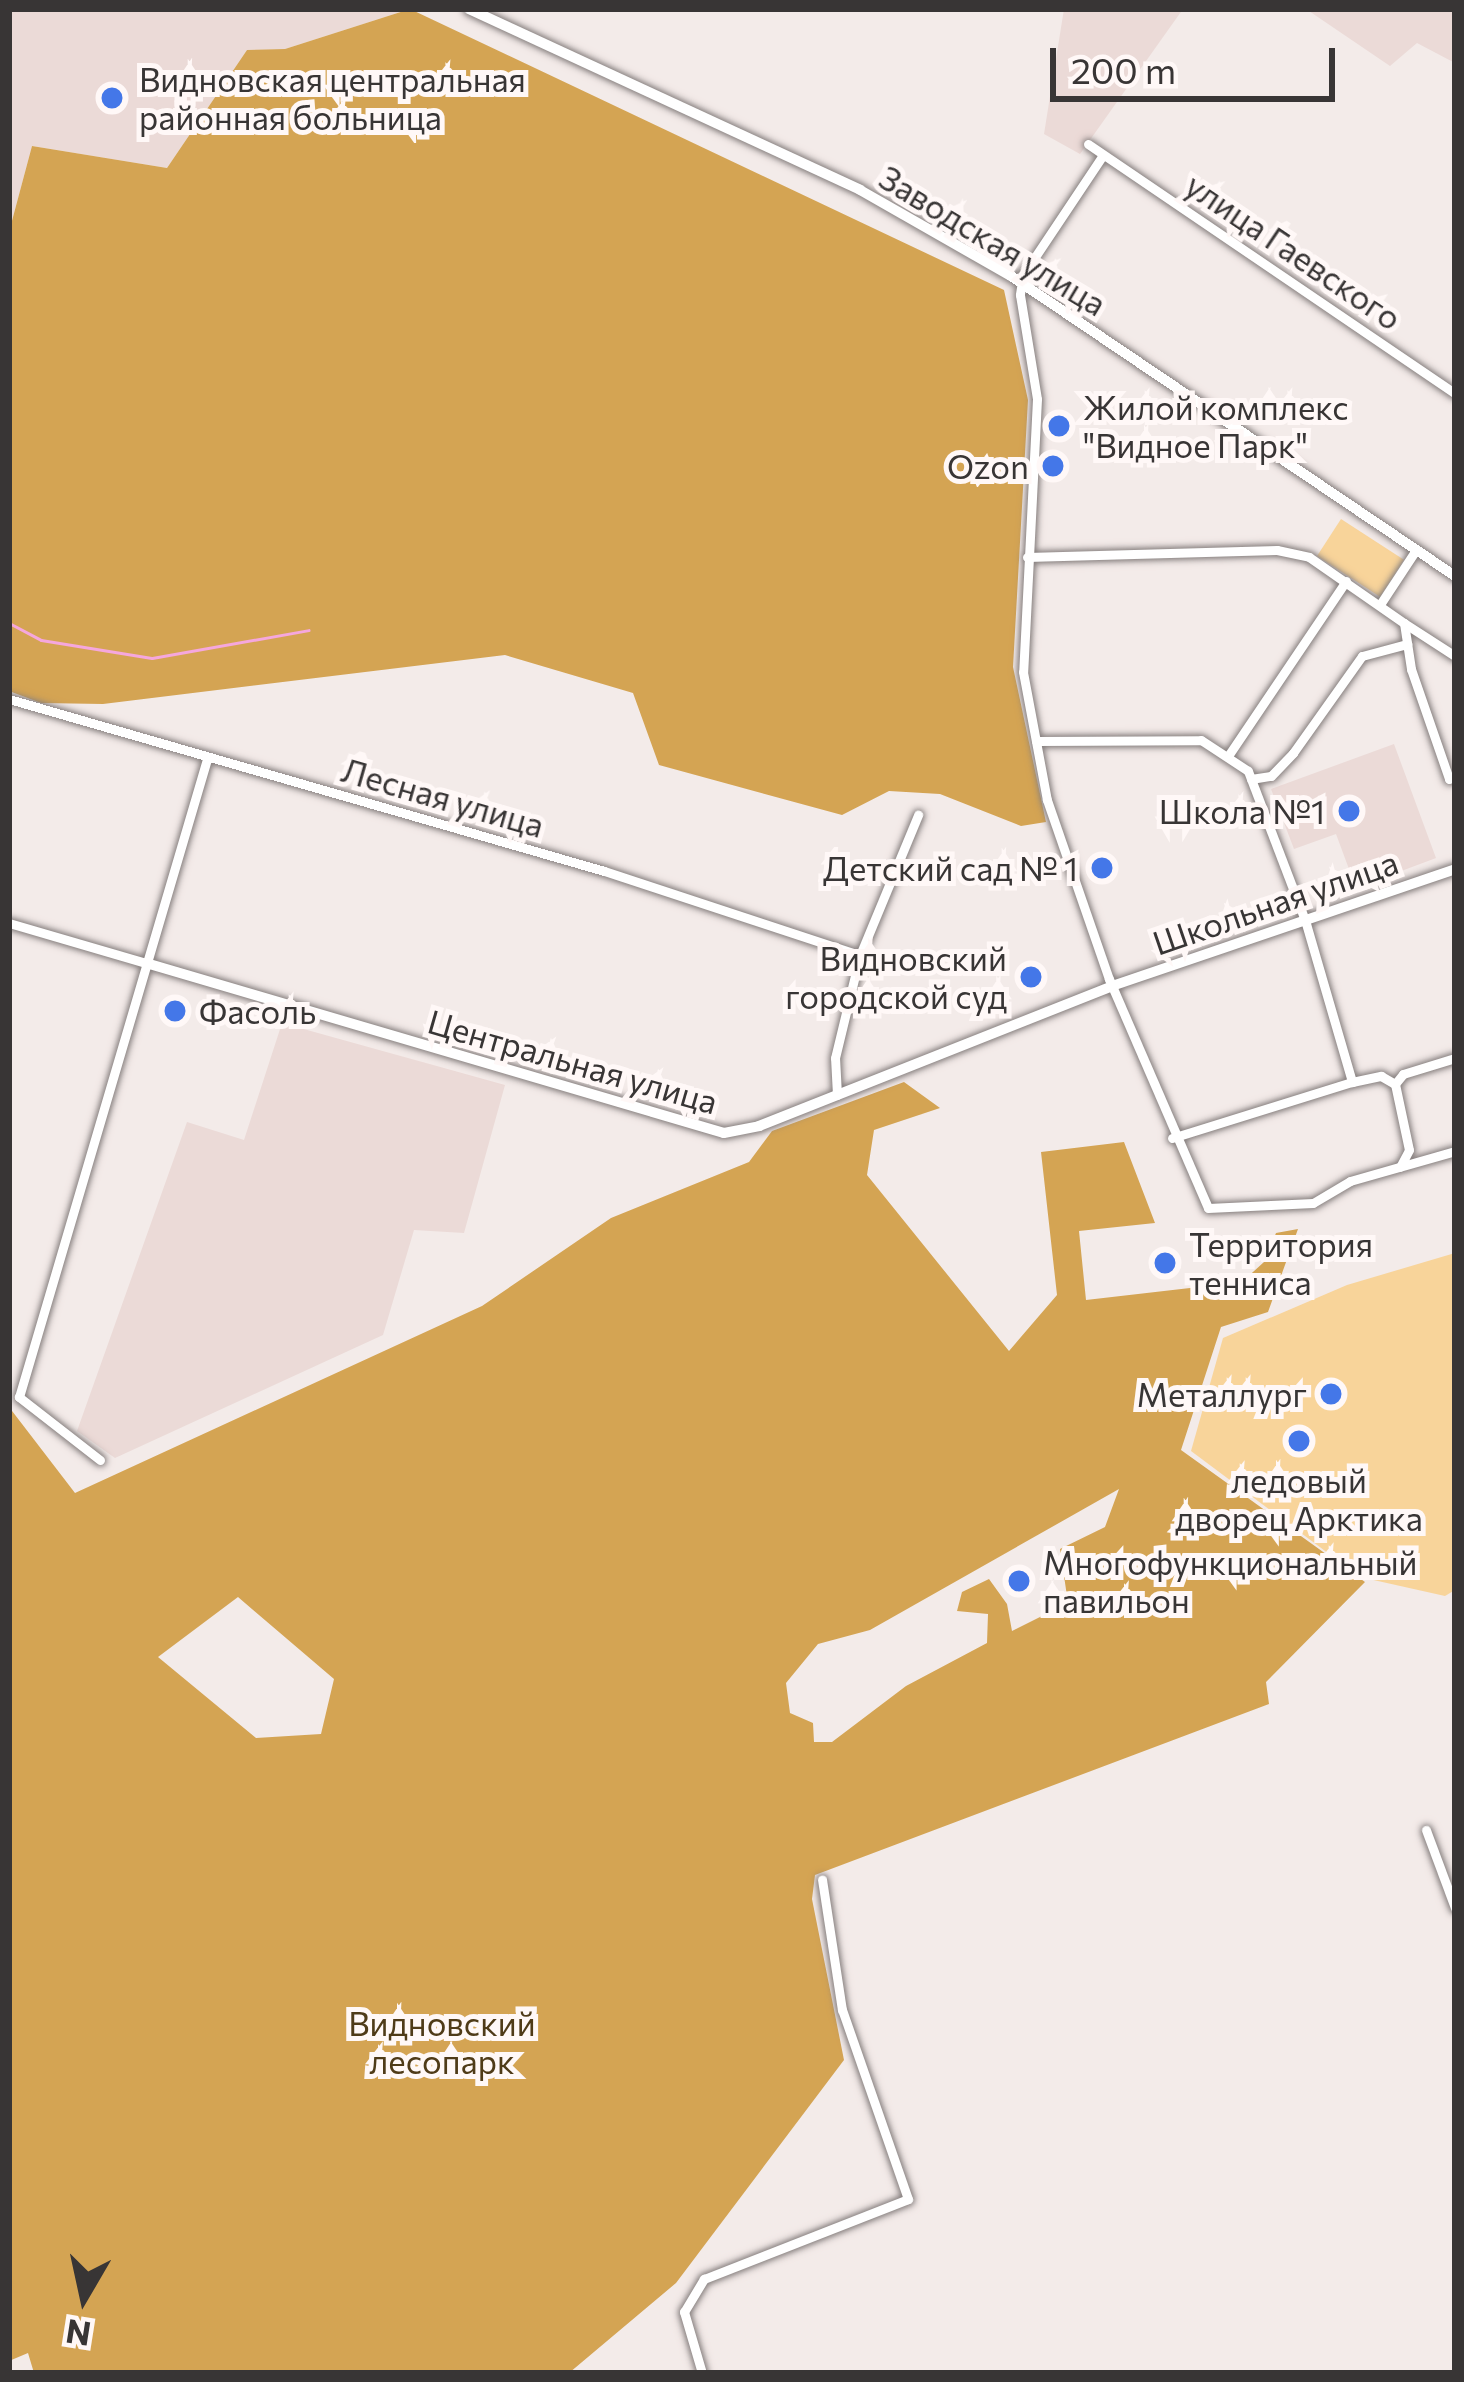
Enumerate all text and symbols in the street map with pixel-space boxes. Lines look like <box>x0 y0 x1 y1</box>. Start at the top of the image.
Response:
scale bar <box>1056 24 1341 98</box>
text: 200 m <box>1071 47 1176 91</box>
place label: Видновская центральная районная больница <box>139 59 526 137</box>
marker: Видновская центральная районная больница <box>96 82 128 114</box>
street label: Заводская улица <box>873 157 1113 323</box>
street label: улица Гаевского <box>1179 164 1409 338</box>
place label: Жилой комплекс "Видное Парк" <box>1083 387 1349 465</box>
marker: Жилой комплекс "Видное Парк" <box>1046 413 1072 439</box>
place label: Ozon <box>947 446 1029 486</box>
marker: Ozon <box>1040 453 1066 479</box>
street label: Лесная улица <box>337 749 549 845</box>
place label: Школа №1 <box>1159 791 1325 831</box>
marker: Школа №1 <box>1336 798 1362 824</box>
street label: Школьная улица <box>1147 841 1403 963</box>
place label: Детский сад № 1 <box>823 848 1078 888</box>
marker: Детский сад № 1 <box>1089 855 1115 881</box>
place label: Видновский городской суд <box>785 938 1007 1016</box>
marker: Видновский городской суд <box>1018 964 1044 990</box>
place label: Фасоль <box>199 991 316 1031</box>
marker: Фасоль <box>162 998 188 1024</box>
street label: Центральная улица <box>424 1001 722 1121</box>
place label: Территория тенниса <box>1189 1224 1373 1302</box>
marker: Территория тенниса <box>1152 1250 1178 1276</box>
place label: Металлург <box>1136 1374 1307 1414</box>
marker: Металлург <box>1318 1381 1344 1407</box>
marker: ледовый дворец Арктика <box>1286 1428 1312 1454</box>
place label: ледовый дворец Арктика <box>1175 1460 1423 1538</box>
place label: Многофункциональный павильон <box>1043 1542 1418 1620</box>
marker: Многофункциональный павильон <box>1006 1568 1032 1594</box>
park label: Видновский лесопарк <box>348 2003 536 2081</box>
north arrow <box>24 2238 144 2358</box>
text: N <box>63 2312 94 2356</box>

